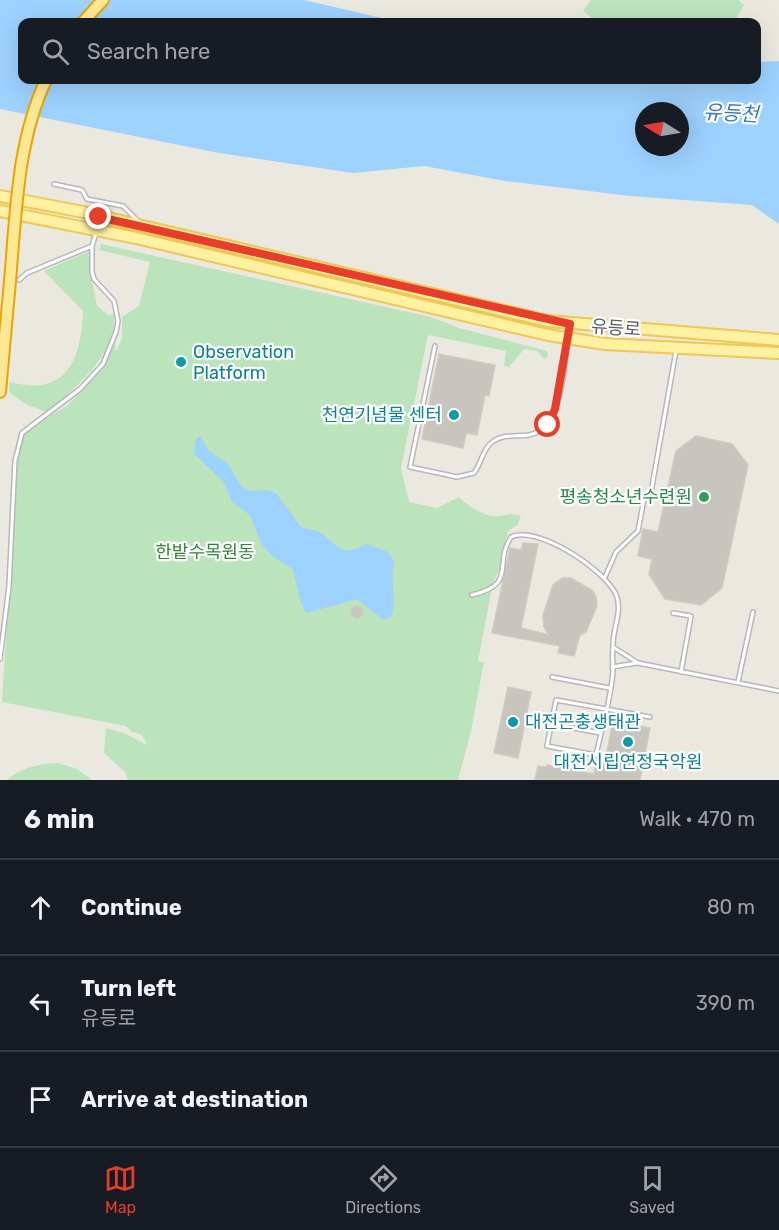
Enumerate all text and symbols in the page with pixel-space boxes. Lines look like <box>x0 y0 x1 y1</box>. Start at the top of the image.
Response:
search box <box>18 18 761 84</box>
icon: search <box>39 35 72 68</box>
text: Search here <box>87 38 210 65</box>
water label: 유등천 <box>703 100 762 127</box>
north arrow <box>635 102 689 156</box>
route end <box>85 203 111 229</box>
street label: 유등로 <box>590 315 642 341</box>
place label: Observation Platform <box>193 341 294 384</box>
marker: Observation Platform <box>174 355 188 369</box>
place label: 천연기념물 센터 <box>322 404 442 426</box>
marker: 천연기념물 센터 <box>447 408 461 422</box>
route start <box>534 411 560 437</box>
place label: 평송청소년수련원 <box>560 486 692 508</box>
marker: 평송청소년수련원 <box>697 490 711 504</box>
park label: 한밭수목원동 <box>155 541 255 563</box>
place label: 대전곤충생태관 <box>525 711 641 733</box>
marker: 대전곤충생태관 <box>506 715 520 729</box>
marker: 대전시립연정국악원 <box>621 735 635 749</box>
place label: 대전시립연정국악원 <box>553 751 703 773</box>
text: 6 min <box>24 804 94 835</box>
text: Walk · 470 m <box>639 807 755 831</box>
icon: ahead <box>24 891 57 924</box>
text: Continue <box>81 894 182 921</box>
text: 80 m <box>707 895 755 919</box>
text: Turn left <box>81 975 176 1002</box>
icon: left <box>24 987 57 1020</box>
text: 390 m <box>696 991 755 1015</box>
text: 유등로 <box>81 1006 136 1030</box>
icon: arrive <box>24 1083 57 1116</box>
text: Arrive at destination <box>81 1086 308 1113</box>
tab: Map <box>104 1162 137 1217</box>
tab: Directions <box>345 1162 421 1217</box>
tab: Saved <box>629 1162 675 1217</box>

